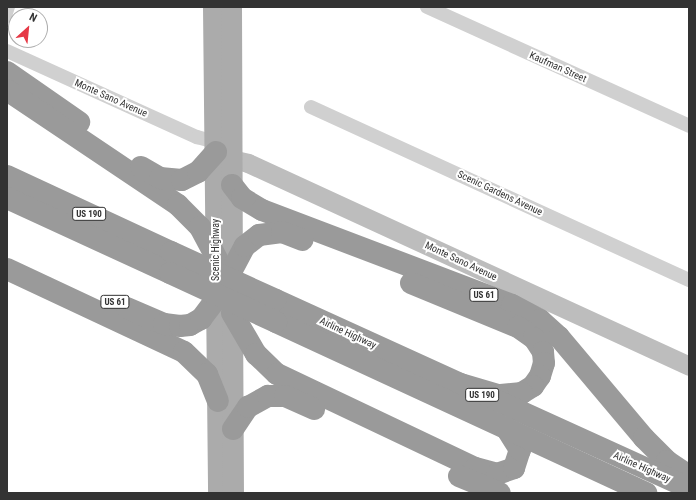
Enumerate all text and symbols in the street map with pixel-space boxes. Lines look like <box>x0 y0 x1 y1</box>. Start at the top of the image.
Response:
north arrow <box>8 8 48 48</box>
text: N <box>27 10 39 25</box>
street label: Kaufman Street <box>528 49 588 85</box>
street label: Monte Sano Avenue <box>73 77 149 119</box>
street label: Scenic Gardens Avenue <box>456 168 544 218</box>
road number: US 190 <box>72 207 106 221</box>
street label: Scenic Highway <box>210 219 222 281</box>
street label: Monte Sano Avenue <box>423 239 499 283</box>
road number: US 61 <box>469 288 499 302</box>
road number: US 61 <box>100 295 130 309</box>
street label: Airline Highway <box>318 315 378 351</box>
road number: US 190 <box>465 388 499 402</box>
street label: Airline Highway <box>612 449 672 485</box>

